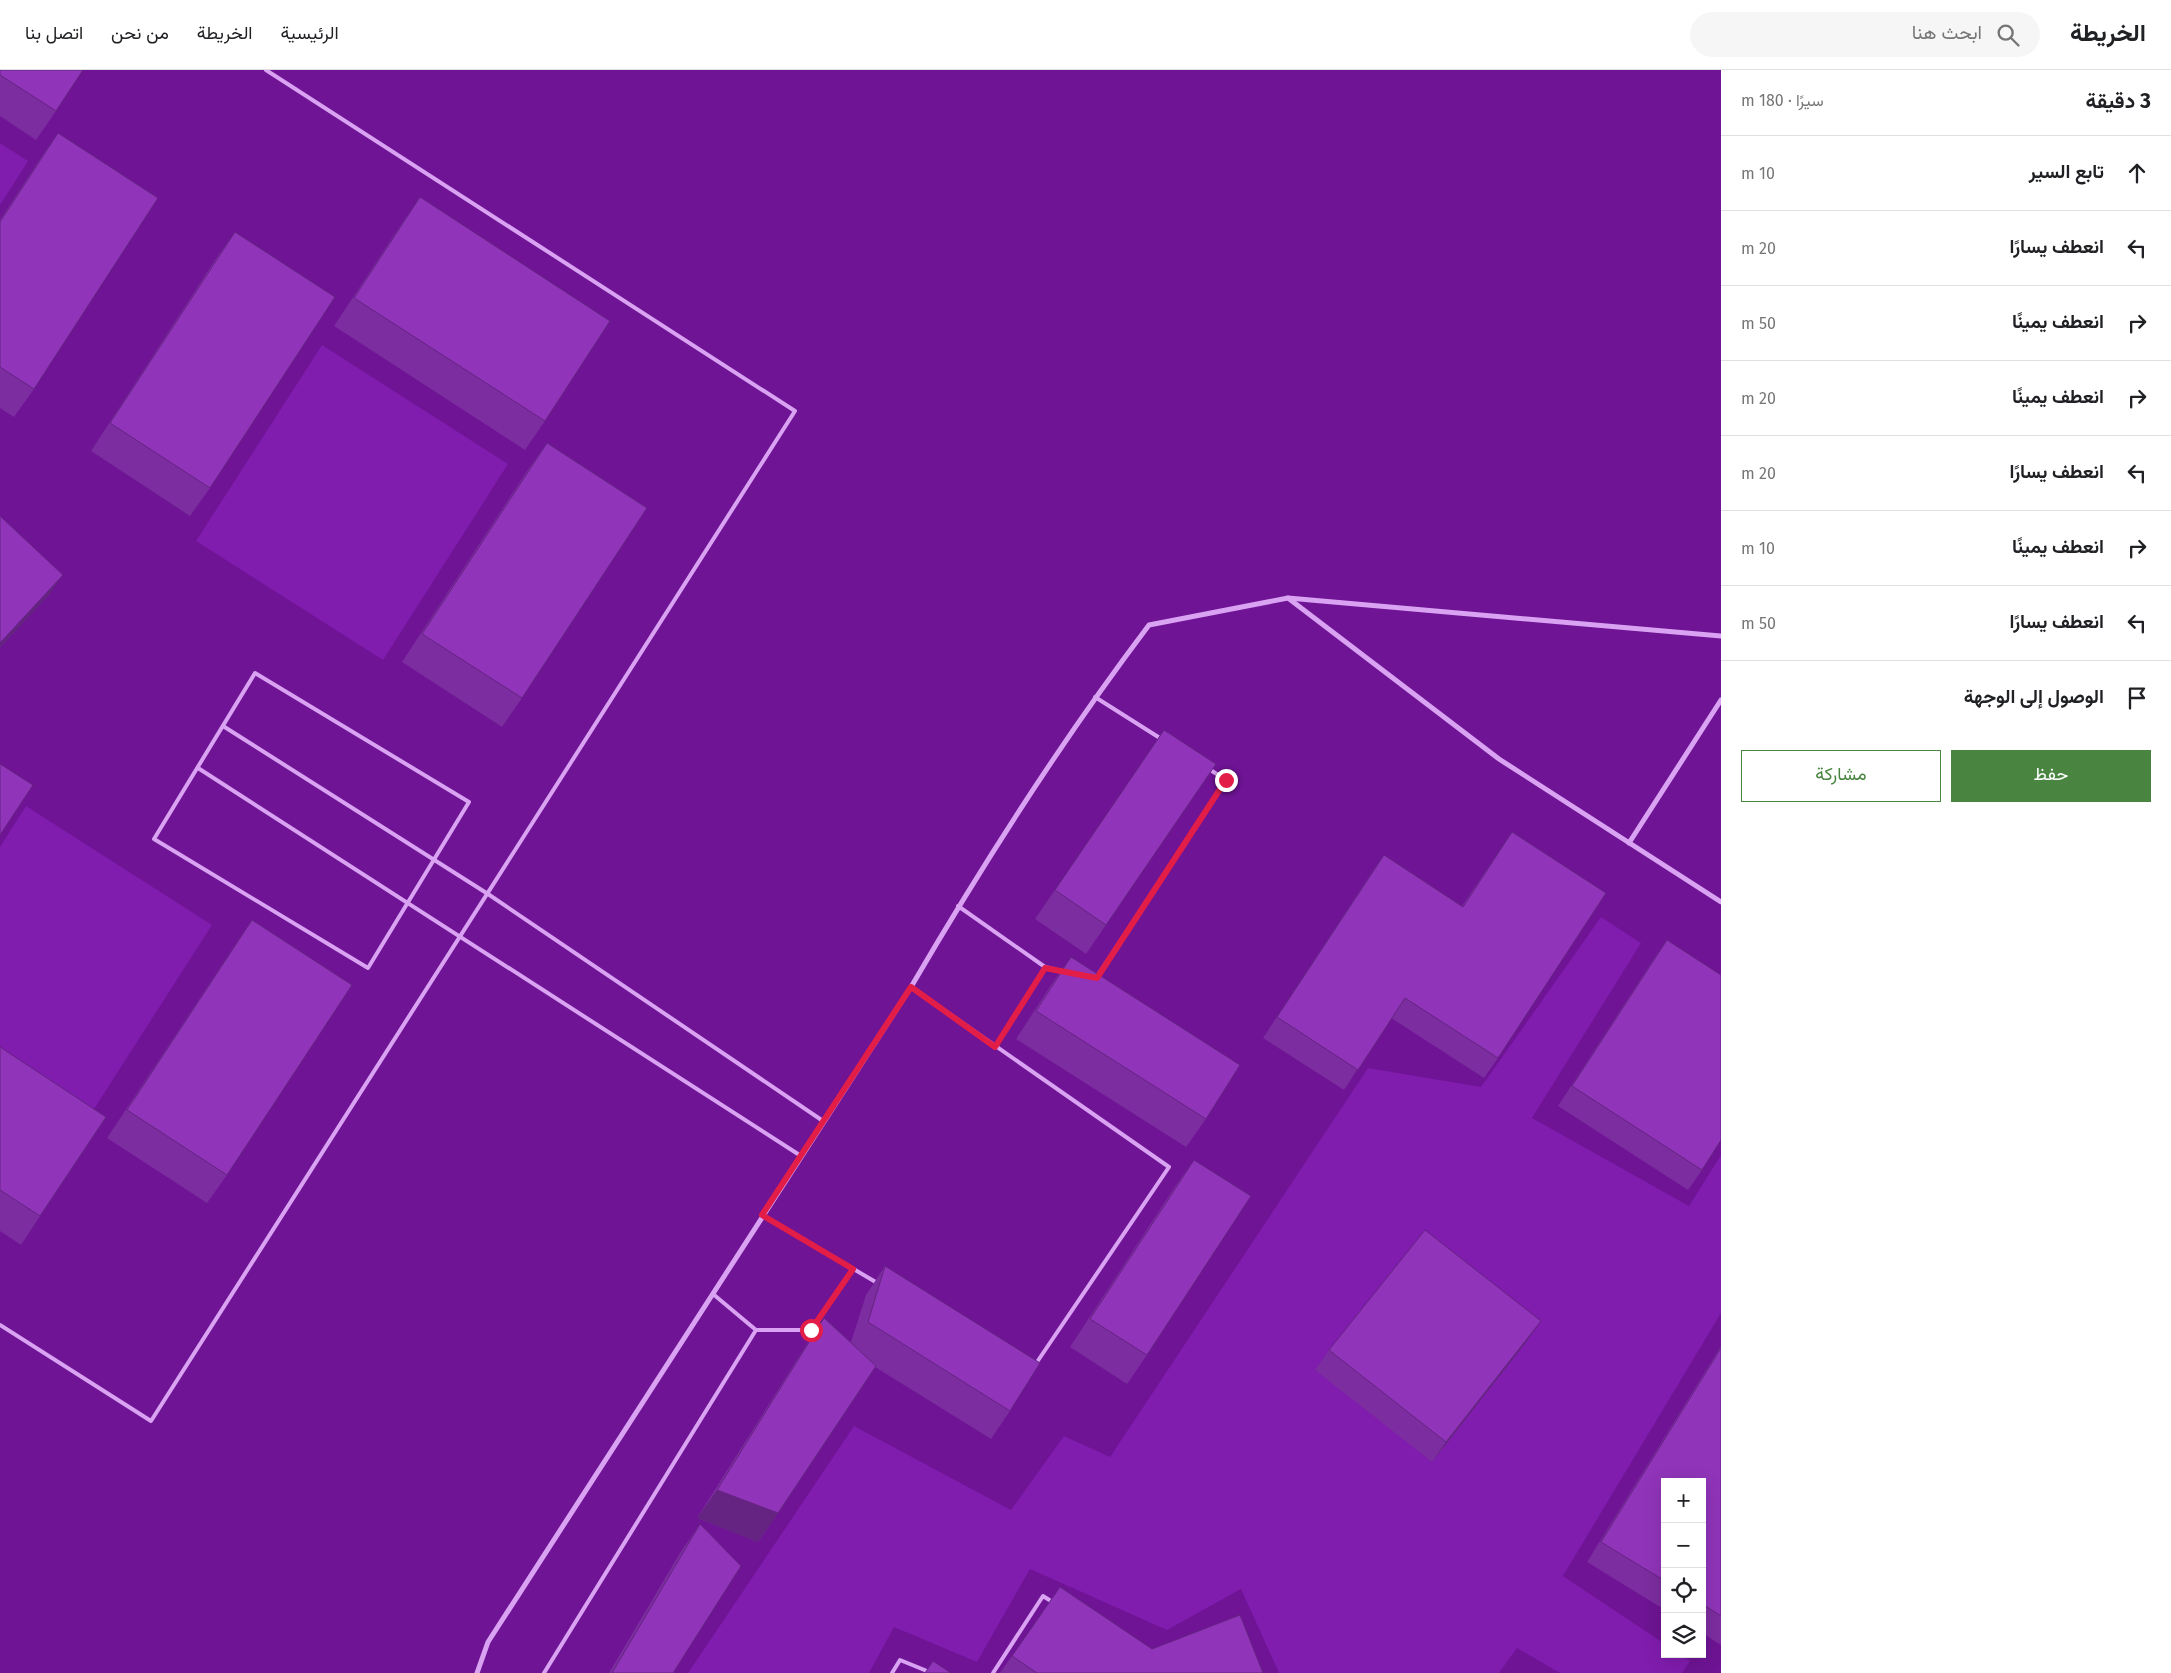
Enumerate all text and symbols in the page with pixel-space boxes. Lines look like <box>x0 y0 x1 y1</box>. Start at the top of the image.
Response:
search box <box>1690 12 2040 57</box>
text: الخريطة <box>2070 19 2146 47</box>
text: ابحث هنا <box>1912 21 1982 44</box>
icon: search <box>1994 21 2022 49</box>
text: اتصل بنا <box>25 22 83 44</box>
text: من نحن <box>111 22 169 44</box>
text: الخريطة <box>197 22 253 44</box>
text: الرئيسية <box>281 22 339 44</box>
text: 3 دقيقة <box>2086 88 2151 114</box>
text: سيرًا · 180 m <box>1741 91 1824 110</box>
icon: ahead <box>2123 159 2151 187</box>
text: تابع السير <box>2029 160 2104 183</box>
text: 10 m <box>1741 164 1775 183</box>
icon: left <box>2123 234 2151 262</box>
text: انعطف يسارًا <box>2010 235 2104 258</box>
text: 20 m <box>1741 239 1776 258</box>
icon: right <box>2123 309 2151 337</box>
text: انعطف يمينًا <box>2012 310 2104 333</box>
text: 50 m <box>1741 314 1776 333</box>
icon: right <box>2123 384 2151 412</box>
text: انعطف يمينًا <box>2012 385 2104 408</box>
text: 20 m <box>1741 389 1776 408</box>
icon: left <box>2123 459 2151 487</box>
text: انعطف يسارًا <box>2010 460 2104 483</box>
text: 20 m <box>1741 464 1776 483</box>
icon: right <box>2123 534 2151 562</box>
text: انعطف يمينًا <box>2012 535 2104 558</box>
text: 10 m <box>1741 539 1775 558</box>
icon: left <box>2123 609 2151 637</box>
text: انعطف يسارًا <box>2010 610 2104 633</box>
text: 50 m <box>1741 614 1776 633</box>
icon: arrive <box>2123 684 2151 712</box>
text: الوصول إلى الوجهة <box>1964 685 2104 708</box>
button: مشاركة <box>1741 750 1941 802</box>
button: حفظ <box>1951 750 2151 802</box>
route end <box>1215 769 1238 792</box>
route start <box>800 1319 823 1342</box>
map controls <box>1661 1478 1706 1658</box>
button: + <box>1661 1478 1706 1523</box>
button: − <box>1661 1523 1706 1568</box>
button: locate <box>1661 1568 1706 1613</box>
button: layers <box>1661 1613 1706 1658</box>

